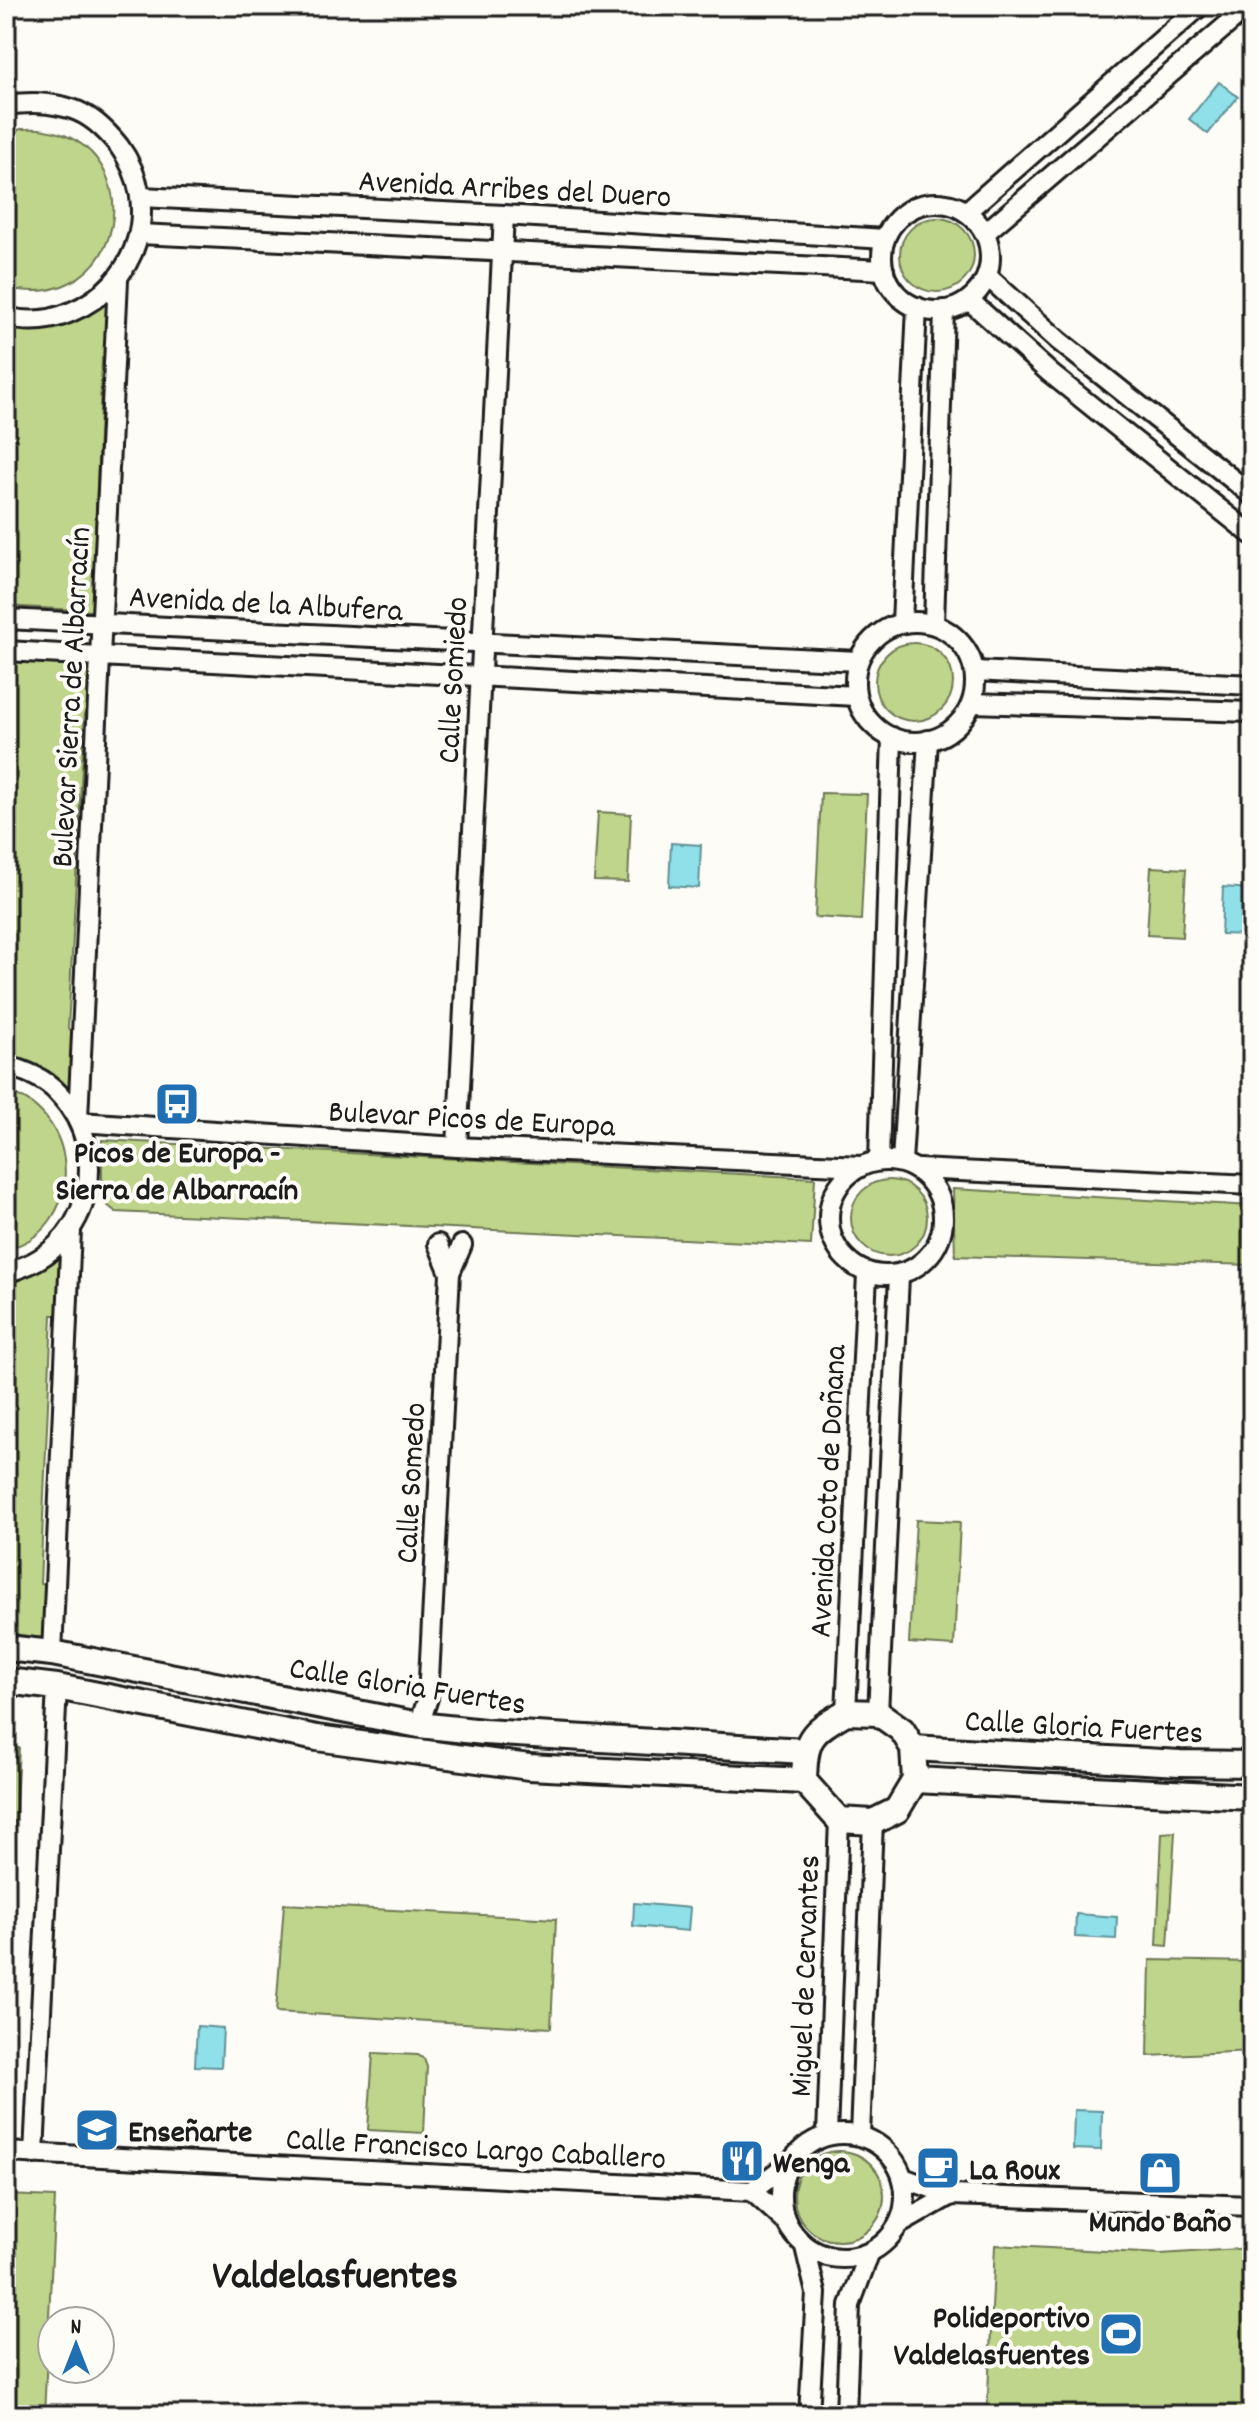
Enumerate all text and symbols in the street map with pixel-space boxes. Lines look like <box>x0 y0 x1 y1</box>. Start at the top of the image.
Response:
street label: Avenida Arribes del Duero <box>357 161 672 223</box>
street label: Bulevar Sierra de Albarracín <box>42 526 106 869</box>
street label: Avenida de la Albufera <box>128 577 405 637</box>
street label: Calle Somiedo <box>429 596 483 765</box>
bus stop icon: Picos de Europa - Sierra de Albarracín <box>153 1080 201 1128</box>
street label: Bulevar Picos de Europa <box>327 1092 617 1153</box>
place label: Picos de Europa - Sierra de Albarracín <box>56 1133 298 1216</box>
street label: Avenida Coto de Doñana <box>800 1343 862 1639</box>
street label: Calle Somedo <box>387 1402 441 1565</box>
street label: Calle Gloria Fuertes <box>286 1648 529 1730</box>
street label: Calle Gloria Fuertes <box>963 1701 1204 1759</box>
street label: Miguel de Cervantes <box>781 1854 835 2098</box>
school or university icon: Enseñarte <box>73 2106 121 2154</box>
place label: Enseñarte <box>128 2112 252 2158</box>
street label: Calle Francisco Largo Caballero <box>284 2119 667 2185</box>
restaurant icon: Wenga <box>718 2137 766 2185</box>
place label: Wenga <box>773 2143 850 2189</box>
cafe icon: La Roux <box>914 2144 962 2192</box>
shop icon: Mundo Baño <box>1136 2149 1184 2197</box>
place label: La Roux <box>969 2150 1060 2196</box>
place label: Mundo Baño <box>1088 2202 1232 2248</box>
district label: Valdelasfuentes <box>212 2251 458 2308</box>
place label: Polideportivo Valdelasfuentes <box>894 2298 1090 2381</box>
north arrow <box>36 2305 116 2385</box>
sports icon: Polideportivo Valdelasfuentes <box>1097 2310 1145 2358</box>
text: N <box>71 2313 82 2344</box>

